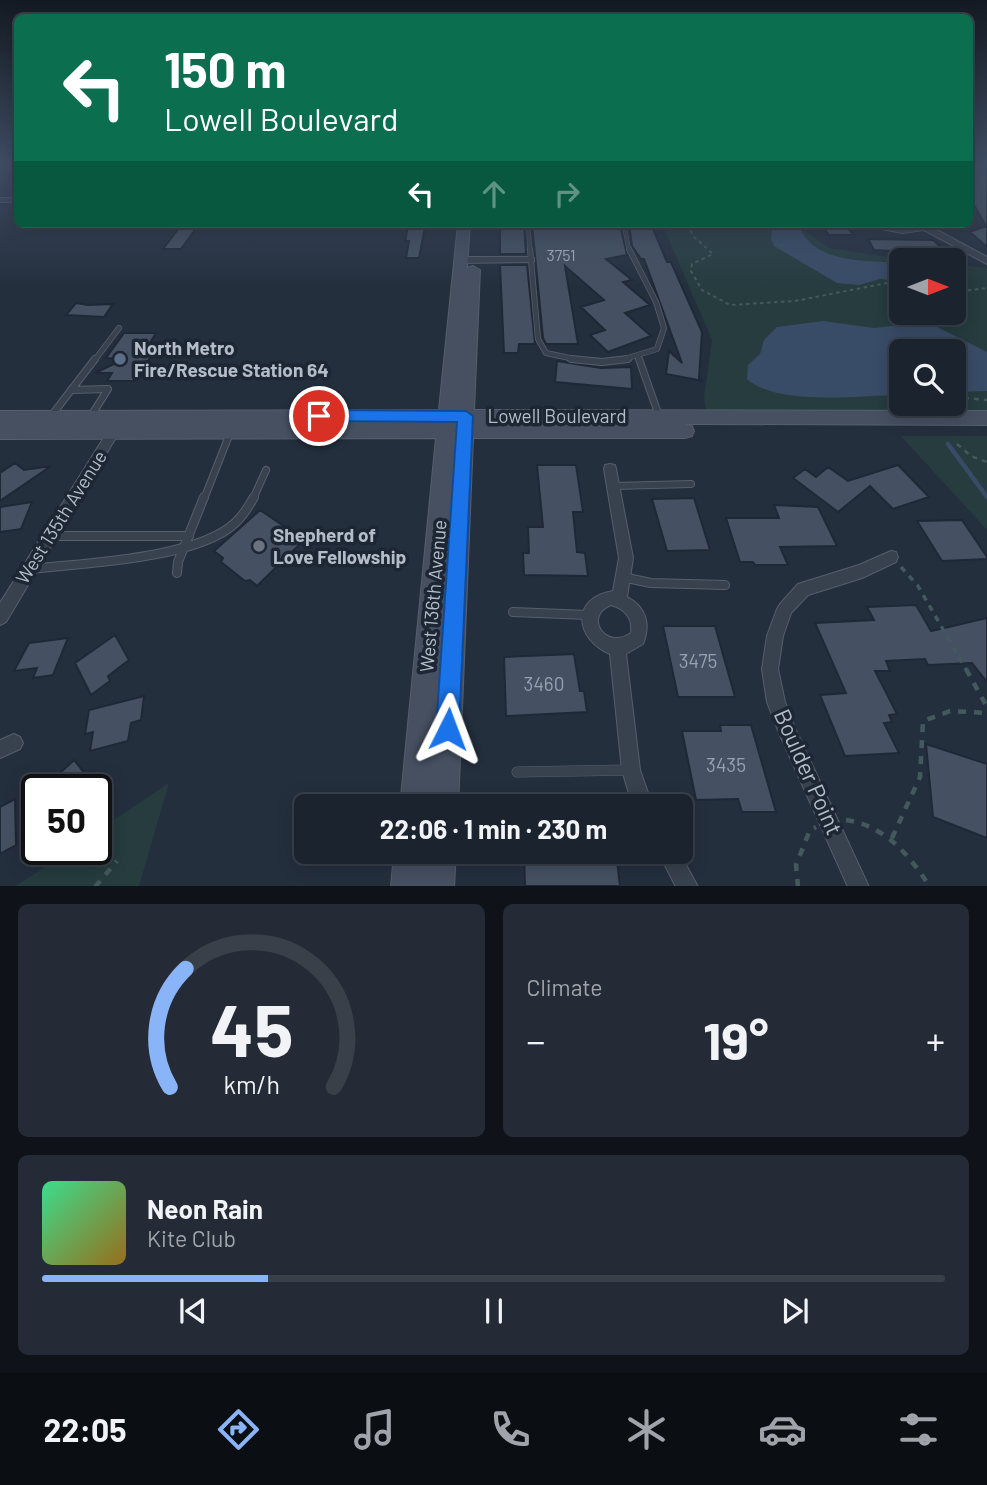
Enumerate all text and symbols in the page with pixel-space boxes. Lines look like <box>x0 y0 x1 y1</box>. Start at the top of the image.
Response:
text: 150 m <box>164 39 286 98</box>
icon: left <box>49 42 140 133</box>
text: Lowell Boulevard <box>164 99 399 137</box>
icon: left <box>402 175 440 213</box>
icon: ahead <box>475 175 513 213</box>
icon: right <box>548 175 586 213</box>
house number: 3751 <box>546 245 576 264</box>
north arrow <box>889 248 966 326</box>
map controls <box>889 248 966 416</box>
place label: North Metro Fire/Rescue Station 64 <box>134 336 329 381</box>
button: search <box>889 339 966 416</box>
marker: North Metro Fire/Rescue Station 64 <box>112 351 128 367</box>
pin <box>289 386 349 446</box>
icon: arrive <box>300 397 338 435</box>
street label: Lowell Boulevard <box>487 404 627 427</box>
street label: West 135th Avenue <box>10 446 111 588</box>
street label: West 136th Avenue <box>414 519 451 673</box>
place label: Shepherd of Love Fellowship <box>273 523 407 568</box>
marker: Shepherd of Love Fellowship <box>251 538 267 554</box>
house number: 3475 <box>679 649 717 672</box>
house number: 3460 <box>524 672 564 695</box>
position arrow <box>411 692 485 766</box>
street label: Boulder Point <box>769 704 849 839</box>
house number: 3435 <box>706 753 746 776</box>
speed limit sign: 50 <box>21 774 112 865</box>
text: 22:06 · 1 min · 230 m <box>380 813 607 844</box>
text: Climate <box>527 973 603 1001</box>
text: 45 <box>210 984 293 1072</box>
text: 19° <box>703 1008 769 1070</box>
text: − <box>527 1017 546 1063</box>
text: + <box>926 1017 945 1063</box>
text: km/h <box>223 1068 280 1098</box>
text: Neon Rain <box>147 1193 263 1224</box>
text: Kite Club <box>147 1224 236 1252</box>
icon: previous <box>174 1292 212 1330</box>
icon: pause <box>475 1292 513 1330</box>
icon: next <box>776 1292 814 1330</box>
icon: directions <box>214 1405 263 1454</box>
icon: music <box>350 1405 399 1454</box>
icon: phone <box>486 1405 535 1454</box>
icon: climate <box>622 1405 671 1454</box>
icon: car <box>758 1405 807 1454</box>
icon: filters <box>894 1405 943 1454</box>
text: 22:05 <box>44 1410 127 1448</box>

